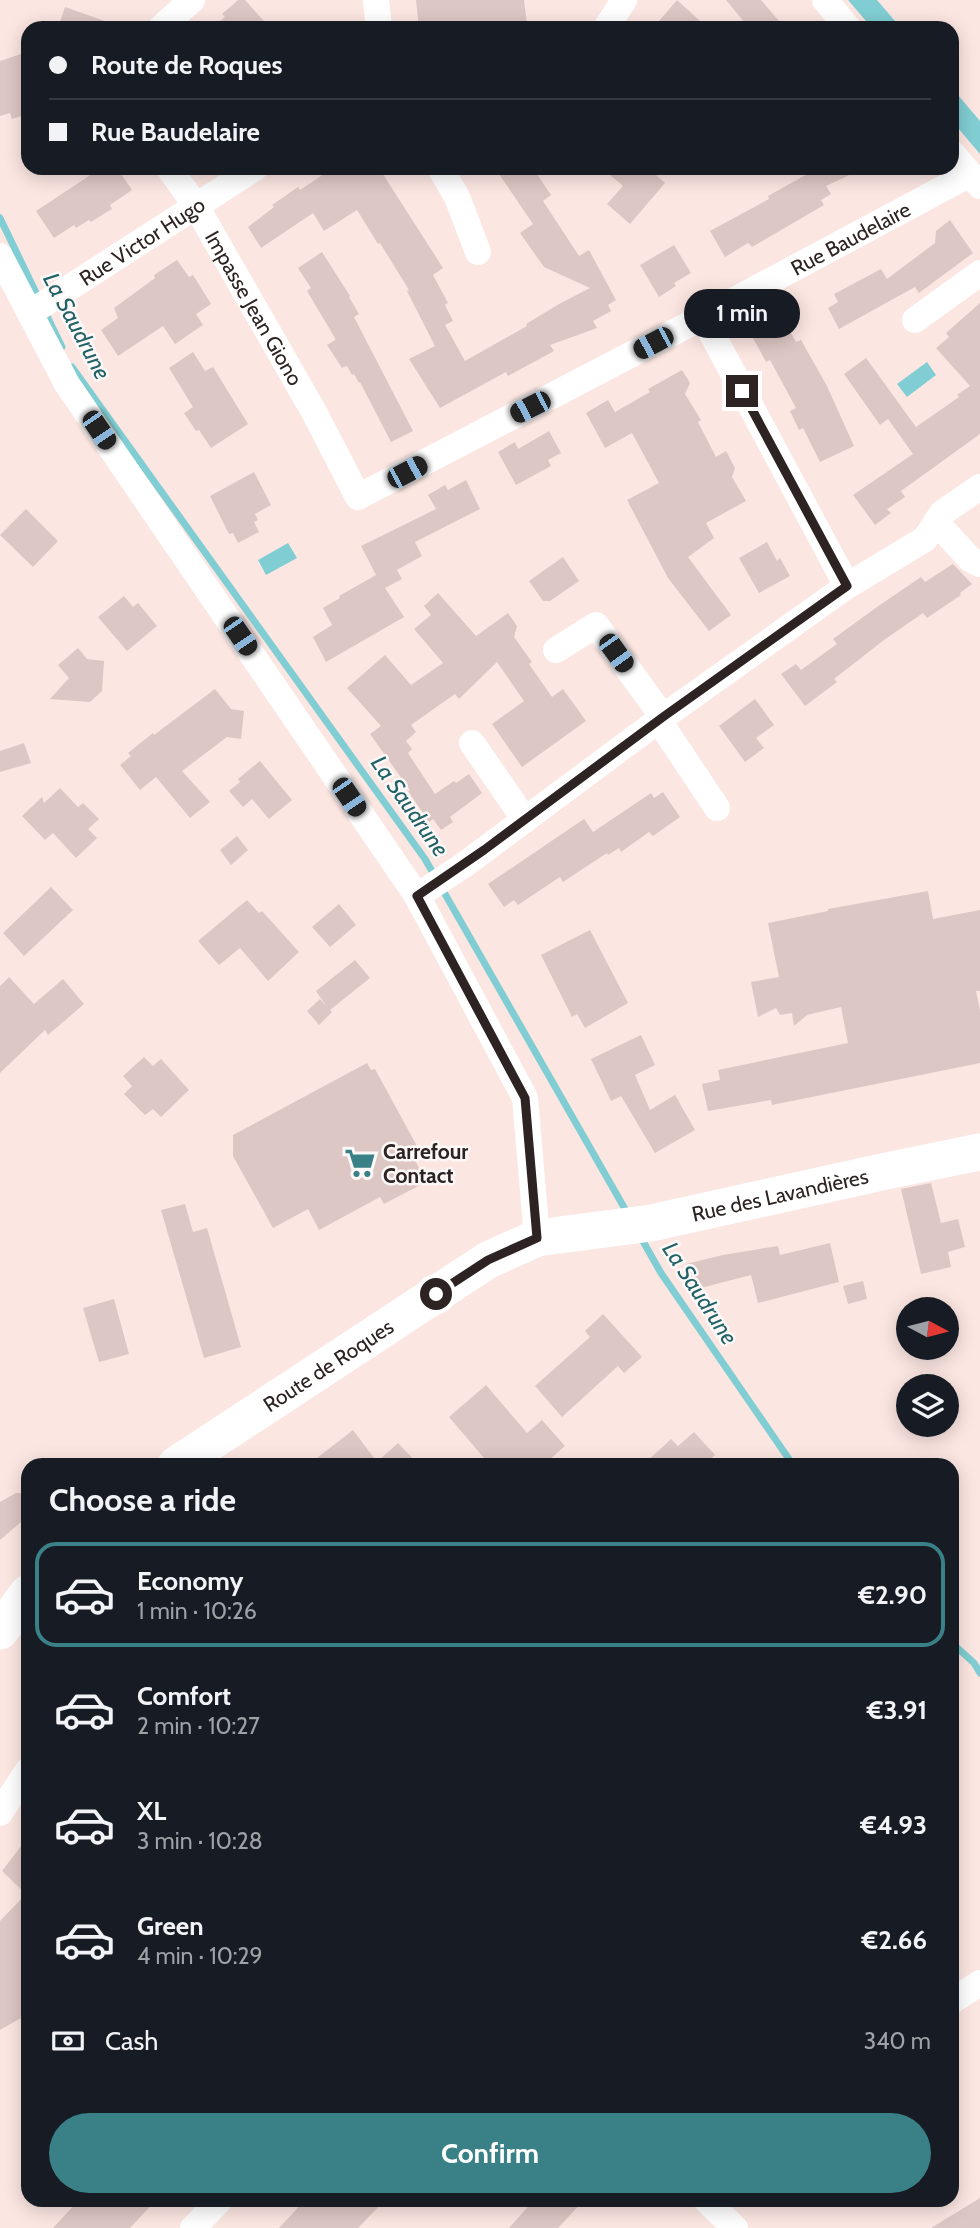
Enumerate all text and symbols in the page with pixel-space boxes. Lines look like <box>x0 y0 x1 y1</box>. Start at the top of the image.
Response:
text: Route de Roques <box>91 49 282 81</box>
text: Rue Baudelaire <box>91 116 260 148</box>
street label: Rue Victor Hugo <box>74 191 209 291</box>
street label: Rue Baudelaire <box>786 196 914 280</box>
street label: Impasse Jean Giono <box>200 226 308 390</box>
water label: La Saudrune <box>37 268 117 384</box>
callout: 1 min <box>684 290 800 338</box>
text: 1 min <box>716 299 768 327</box>
car <box>630 324 677 362</box>
route end <box>726 375 758 407</box>
car <box>507 388 554 426</box>
car <box>79 407 120 453</box>
car <box>384 453 431 491</box>
car <box>220 613 261 659</box>
car <box>596 630 637 676</box>
water label: La Saudrune <box>365 750 455 862</box>
car <box>329 774 370 820</box>
place label: Carrefour Contact <box>383 1139 468 1188</box>
supermarket icon: Carrefour Contact <box>343 1146 377 1180</box>
street label: Rue des Lavandières <box>689 1163 871 1226</box>
water label: La Saudrune <box>657 1236 743 1350</box>
route start <box>420 1278 452 1310</box>
north arrow <box>896 1297 959 1360</box>
map controls <box>896 1297 959 1437</box>
street label: Route de Roques <box>258 1313 398 1417</box>
button: layers <box>896 1374 959 1437</box>
text: Choose a ride <box>49 1480 236 1519</box>
icon: car <box>53 1563 116 1626</box>
text: Economy <box>137 1565 243 1597</box>
text: €2.90 <box>858 1579 927 1611</box>
text: 1 min · 10:26 <box>137 1597 257 1625</box>
icon: car <box>53 1678 116 1741</box>
text: Comfort <box>137 1680 231 1712</box>
text: €3.91 <box>867 1694 927 1726</box>
text: 2 min · 10:27 <box>137 1712 260 1740</box>
icon: car <box>53 1793 116 1856</box>
text: XL <box>137 1795 166 1827</box>
text: €4.93 <box>860 1809 927 1841</box>
text: 3 min · 10:28 <box>137 1827 263 1855</box>
icon: car <box>53 1908 116 1971</box>
text: Green <box>137 1910 204 1942</box>
text: €2.66 <box>862 1924 927 1956</box>
text: 4 min · 10:29 <box>137 1942 263 1970</box>
icon: cash <box>49 2022 87 2060</box>
text: Cash <box>105 2025 158 2057</box>
text: 340 m <box>864 2027 931 2055</box>
button: Confirm <box>49 2113 931 2193</box>

